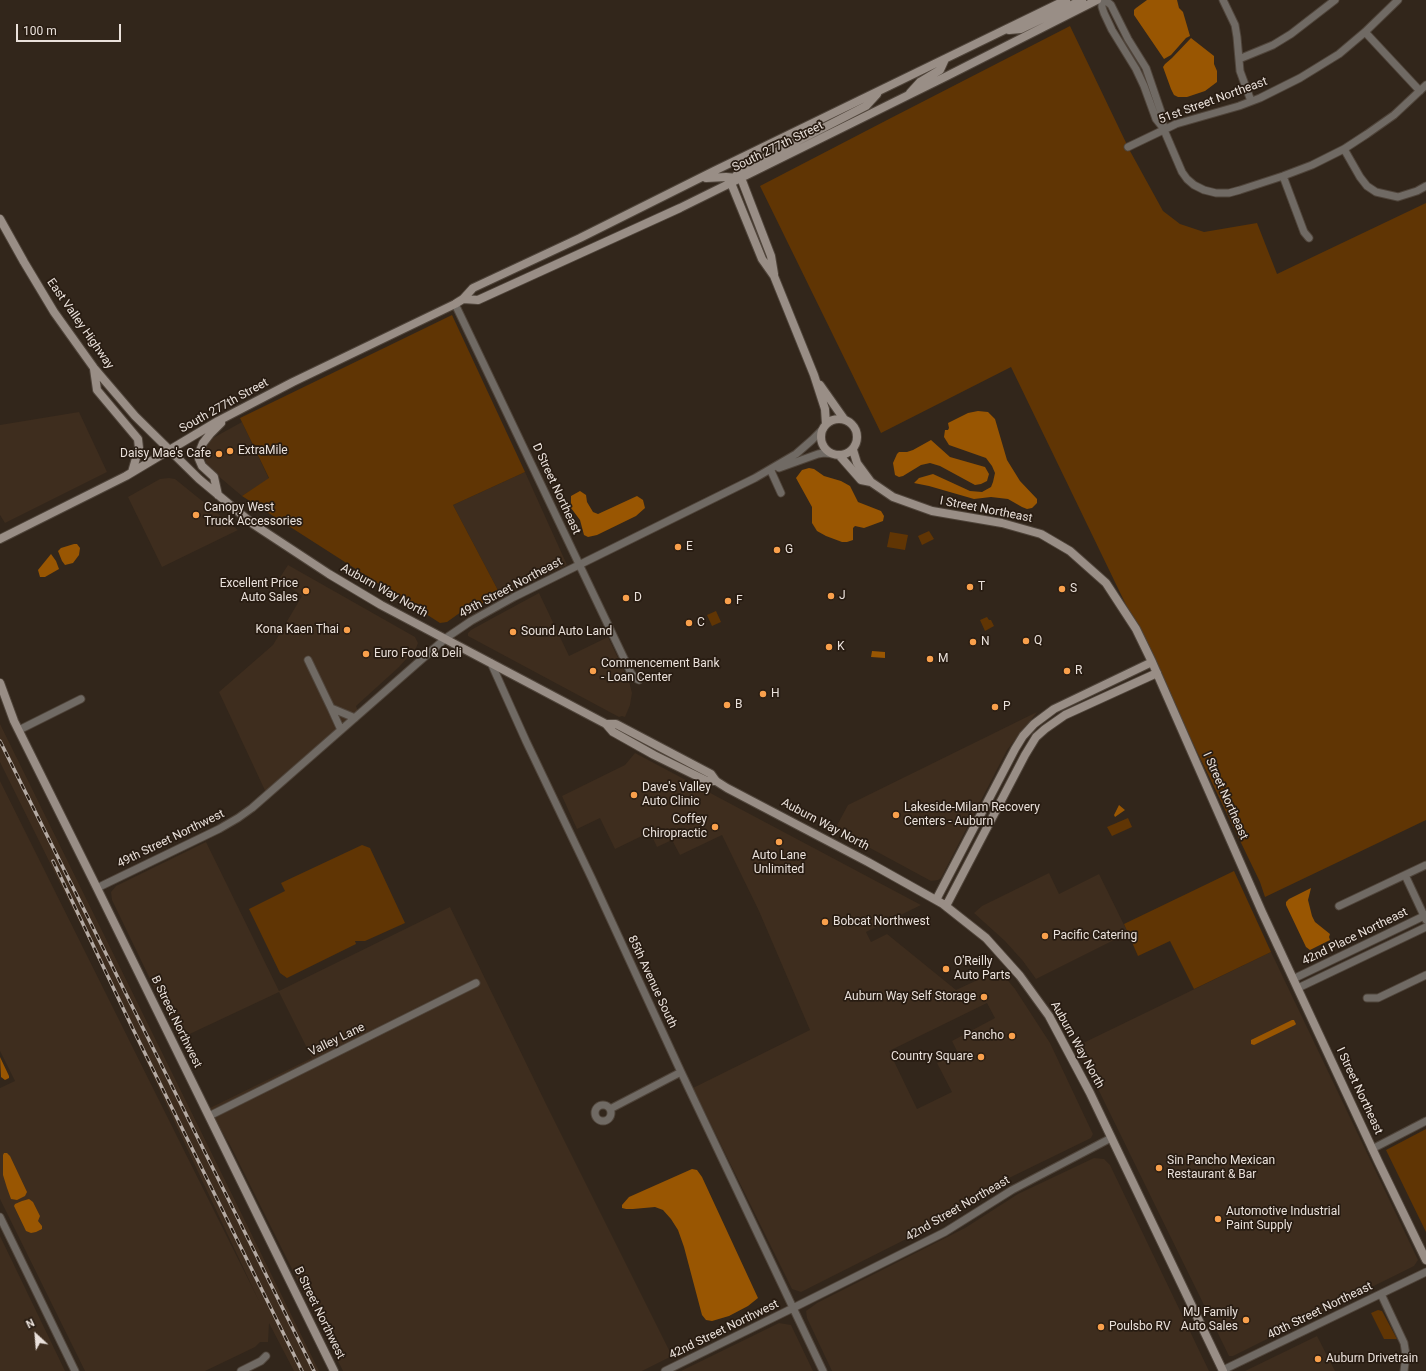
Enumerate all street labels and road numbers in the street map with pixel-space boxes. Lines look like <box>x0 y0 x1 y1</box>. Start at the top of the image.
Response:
street label: 51st Street Northeast <box>1157 75 1269 127</box>
street label: South 277th Street <box>730 119 826 175</box>
street label: East Valley Highway <box>43 276 117 372</box>
street label: South 277th Street <box>177 376 271 436</box>
street label: D Street Northeast <box>529 441 583 537</box>
street label: I Street Northeast <box>938 494 1034 526</box>
street label: 49th Street Northeast <box>457 555 565 621</box>
street label: Auburn Way North <box>338 561 430 621</box>
street label: I Street Northeast <box>1199 750 1251 842</box>
street label: Auburn Way North <box>779 796 871 854</box>
street label: 49th Street Northwest <box>115 807 227 871</box>
street label: 42nd Place Northeast <box>1300 905 1410 969</box>
street label: 85th Avenue South <box>624 933 680 1031</box>
street label: B Street Northwest <box>147 974 205 1070</box>
street label: Auburn Way North <box>1047 999 1107 1091</box>
street label: Valley Lane <box>307 1020 367 1060</box>
street label: I Street Northeast <box>1333 1045 1385 1137</box>
street label: 42nd Street Northeast <box>903 1173 1013 1245</box>
street label: B Street Northwest <box>290 1265 348 1361</box>
street label: 40th Street Northeast <box>1265 1279 1375 1343</box>
street label: 42nd Street Northwest <box>667 1297 781 1363</box>

